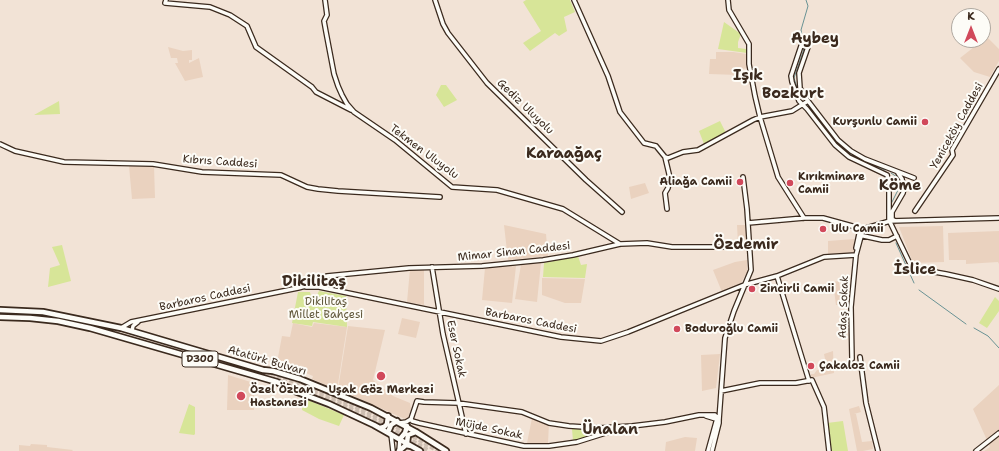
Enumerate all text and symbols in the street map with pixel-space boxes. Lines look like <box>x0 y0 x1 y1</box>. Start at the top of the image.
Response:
north arrow <box>951 8 991 48</box>
text: K <box>967 9 975 24</box>
district label: Aybey <box>791 30 839 48</box>
district label: Işık <box>733 67 763 85</box>
street label: Gediz Uluyolu <box>494 77 556 137</box>
street label: Yeniceköy Caddesi <box>928 80 986 172</box>
district label: Bozkurt <box>762 85 824 103</box>
place label: Kurşunlu Camii <box>832 115 917 129</box>
marker: Kurşunlu Camii <box>920 117 930 127</box>
street label: Tekmen Uluyolu <box>387 122 461 182</box>
district label: Karaağaç <box>526 145 602 163</box>
street label: Kıbrıs Caddesi <box>182 153 258 171</box>
place label: Kırıkminare Camii <box>798 170 865 196</box>
place label: Aliağa Camii <box>659 175 732 189</box>
marker: Aliağa Camii <box>735 177 745 187</box>
district label: Köme <box>879 177 921 195</box>
marker: Kırıkminare Camii <box>785 178 795 188</box>
place label: Ulu Camii <box>831 222 884 236</box>
marker: Ulu Camii <box>818 224 828 234</box>
district label: Özdemir <box>713 236 779 254</box>
street label: Mimar Sinan Caddesi <box>457 240 571 264</box>
district label: İslice <box>894 261 936 279</box>
district label: Dikilitaş <box>282 273 346 291</box>
street label: Adaş Sokak <box>836 275 852 339</box>
street label: Barbaros Caddesi <box>158 282 252 314</box>
place label: Zincirli Camii <box>760 282 834 296</box>
marker: Zincirli Camii <box>747 284 757 294</box>
park label: Dikilitaş Millet Bahçesi <box>289 295 363 321</box>
street label: Barbaros Caddesi <box>484 306 578 336</box>
street label: Eser Sokak <box>443 319 469 379</box>
place label: Boduroğlu Camii <box>685 322 778 336</box>
marker: Boduroğlu Camii <box>672 324 682 334</box>
street label: Atatürk Bulvarı <box>226 343 308 379</box>
road number: D300 <box>182 351 218 367</box>
place label: Çakaloz Camii <box>819 359 900 373</box>
marker: Çakaloz Camii <box>806 361 816 371</box>
marker: Uşak Göz Merkezi <box>375 370 387 382</box>
place label: Özel Öztan Hastanesi <box>250 383 313 409</box>
place label: Uşak Göz Merkezi <box>328 383 434 397</box>
marker: Özel Öztan Hastanesi <box>235 390 247 402</box>
street label: Müjde Sokak <box>454 415 524 443</box>
district label: Ünalan <box>582 421 638 439</box>

